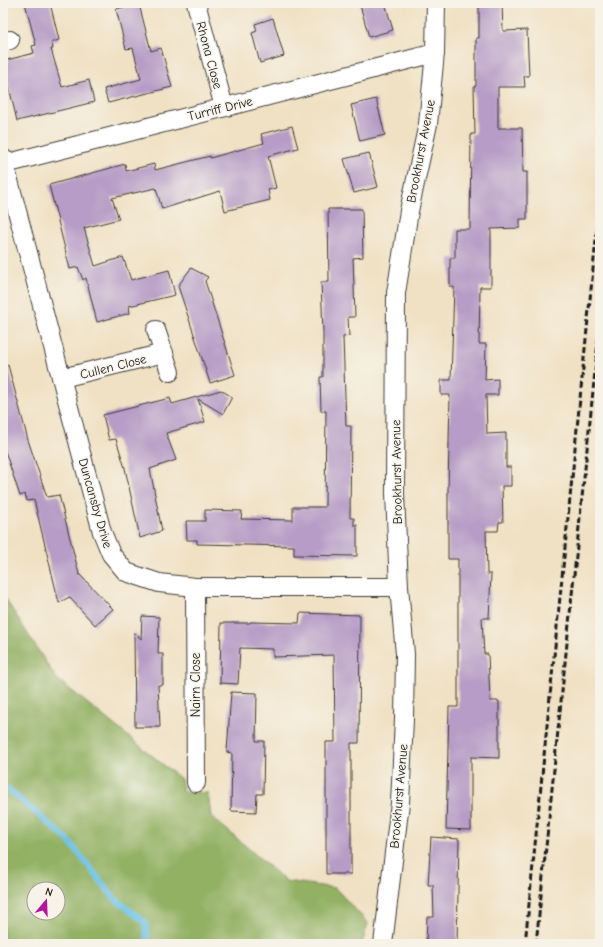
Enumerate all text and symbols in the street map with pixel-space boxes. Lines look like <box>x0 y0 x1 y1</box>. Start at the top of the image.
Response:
street label: Rhona Close <box>193 20 226 91</box>
street label: Turriff Drive <box>186 93 255 124</box>
street label: Brookhurst Avenue <box>403 98 438 204</box>
street label: Cullen Close <box>78 351 148 382</box>
street label: Brookhurst Avenue <box>388 419 405 525</box>
street label: Duncansby Drive <box>76 457 116 550</box>
street label: Nairn Close <box>188 652 203 717</box>
street label: Brookhurst Avenue <box>386 743 411 849</box>
north arrow <box>26 881 66 921</box>
text: N <box>44 885 55 899</box>

